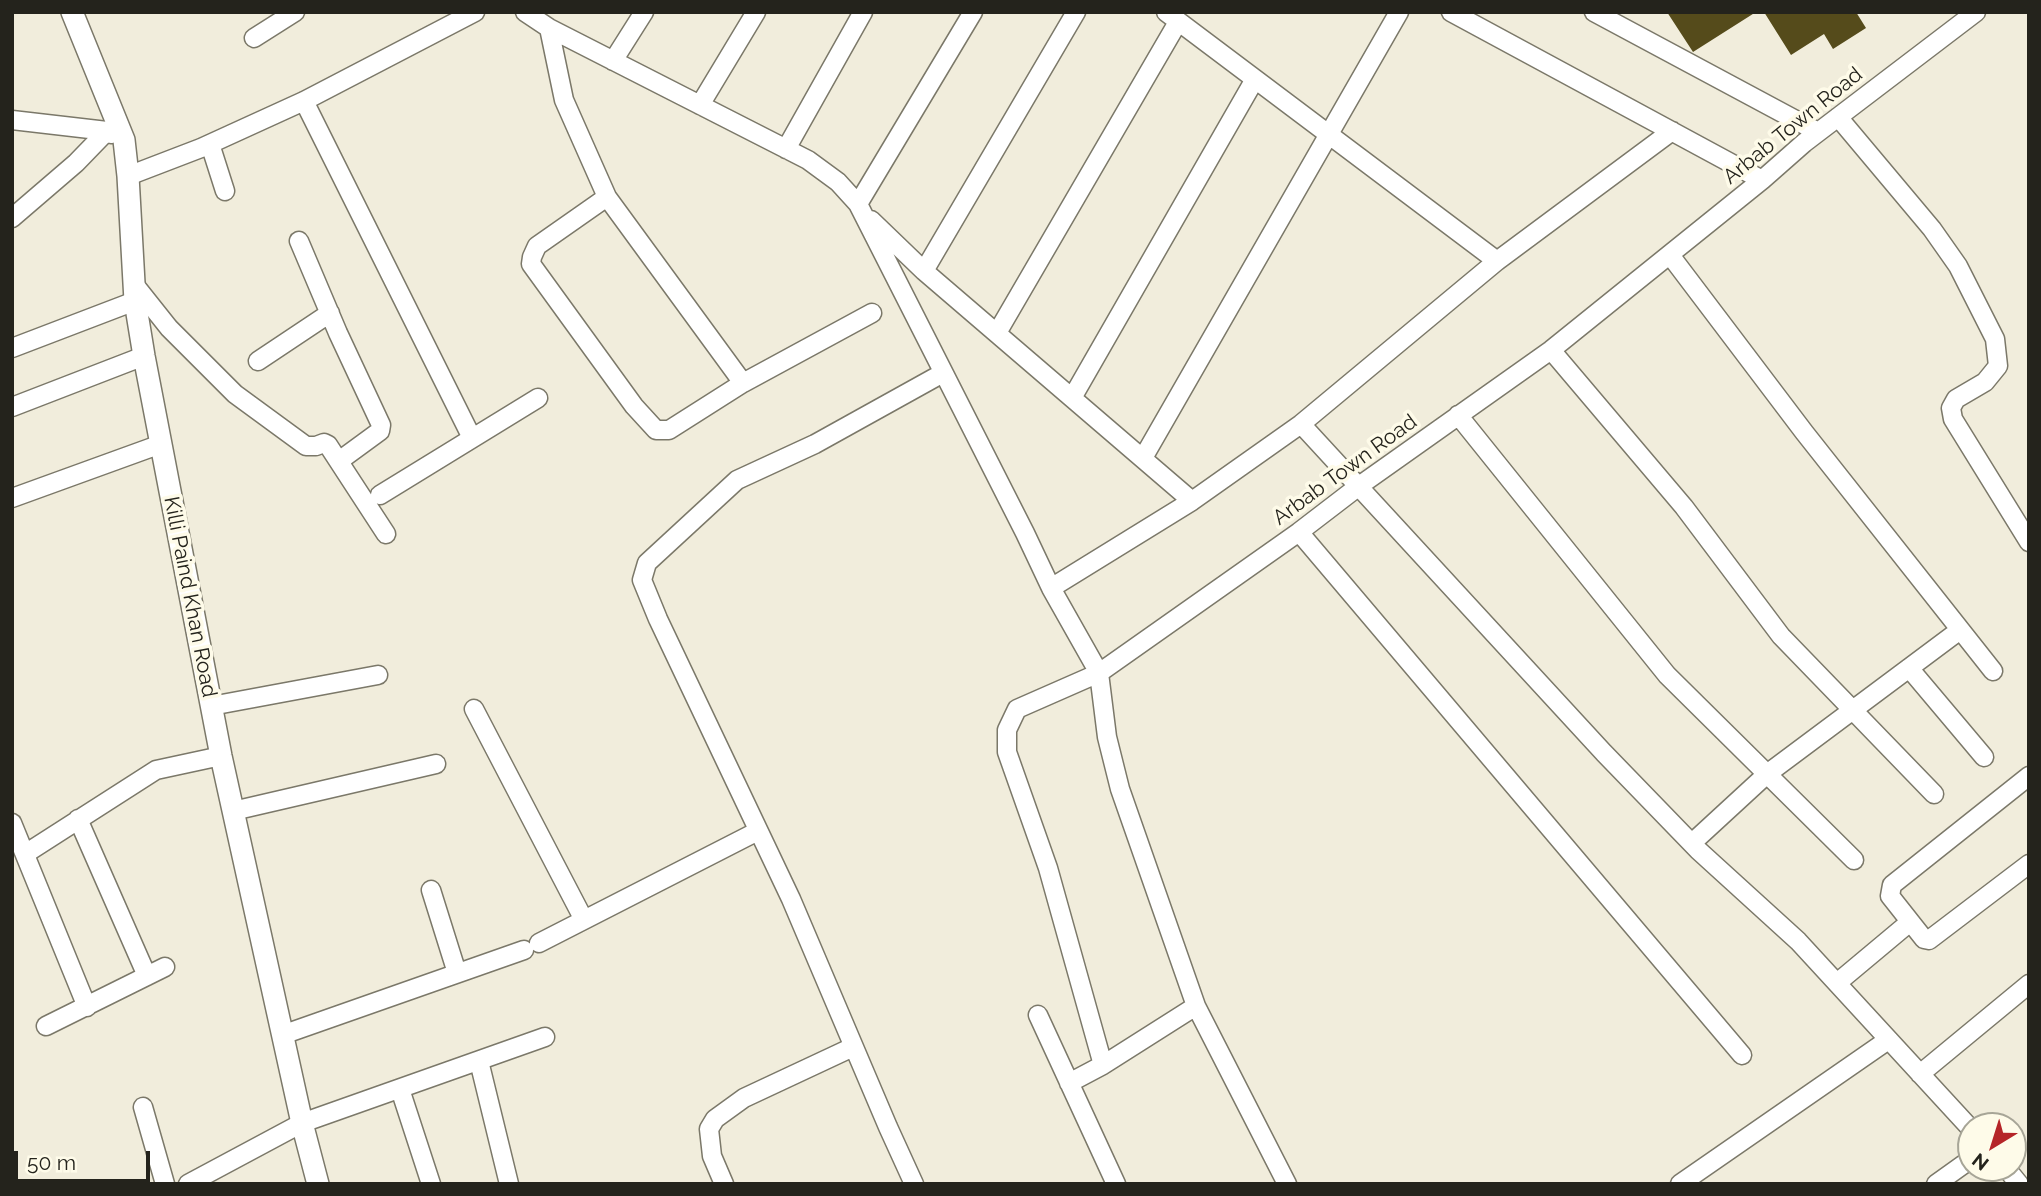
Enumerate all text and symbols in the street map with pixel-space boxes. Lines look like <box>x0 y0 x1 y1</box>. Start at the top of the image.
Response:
street label: Arbab Town Road <box>1718 62 1868 190</box>
street label: Arbab Town Road <box>1268 409 1422 531</box>
street label: Killi Paind Khan Road <box>158 494 222 700</box>
north arrow <box>1957 1112 2027 1182</box>
scale bar <box>18 1136 154 1180</box>
text: N <box>1968 1149 1993 1175</box>
text: 50 m <box>27 1150 76 1175</box>

